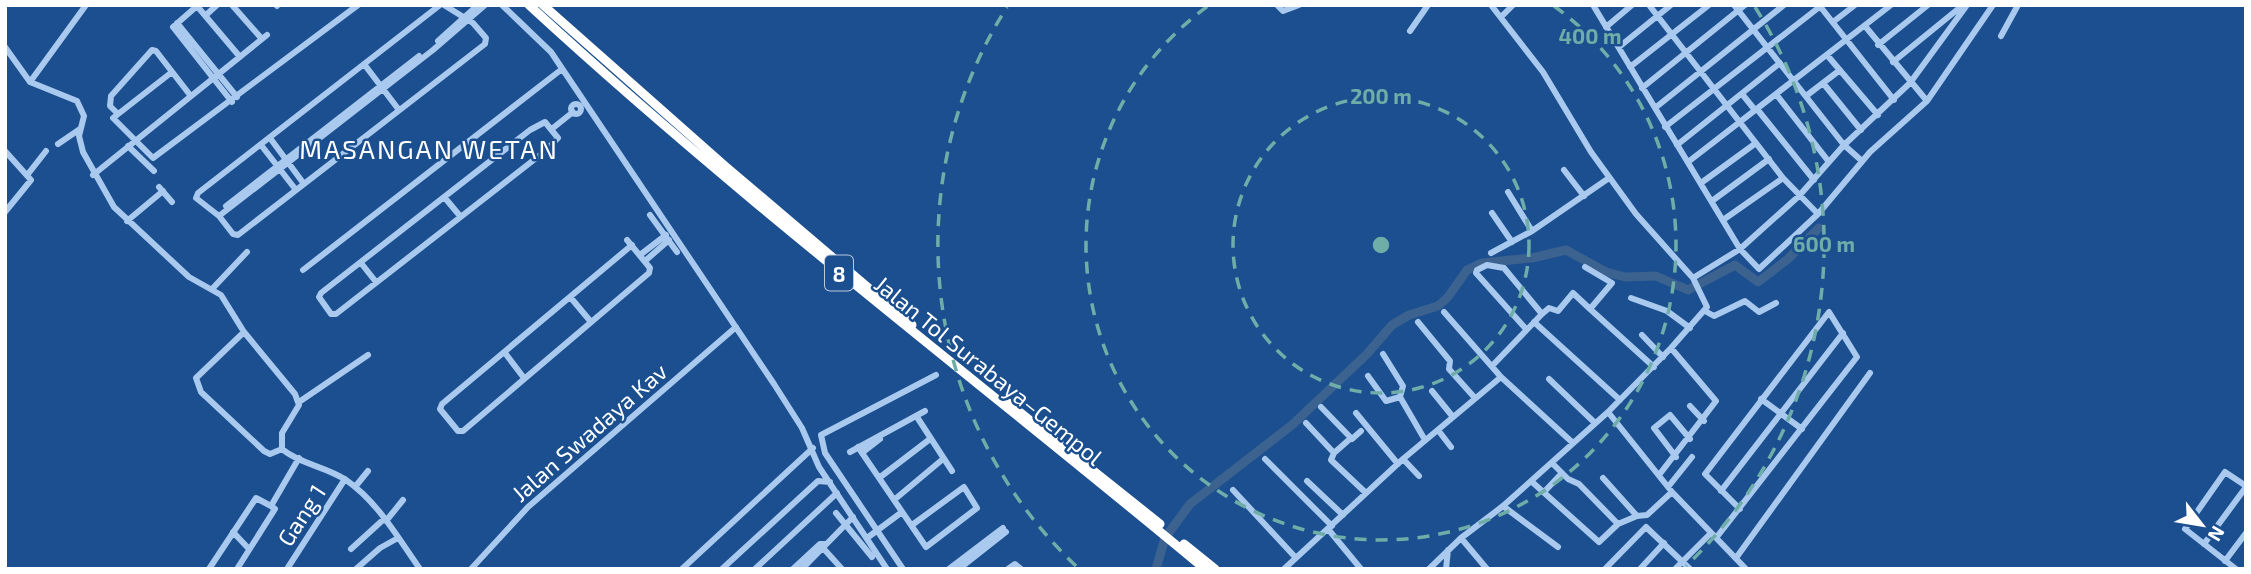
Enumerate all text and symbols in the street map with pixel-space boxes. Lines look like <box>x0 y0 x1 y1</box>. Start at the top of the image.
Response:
text: 400 m <box>1559 23 1621 48</box>
text: 200 m <box>1350 83 1412 108</box>
district label: MASANGAN WETAN <box>299 133 559 164</box>
text: 600 m <box>1793 231 1855 256</box>
centre of rings <box>1369 233 1393 257</box>
road number: 8 <box>825 256 853 290</box>
street label: Jalan Tol Surabaya–Gempol <box>869 269 1109 471</box>
street label: Jalan Swadaya Kav <box>506 357 672 507</box>
street label: Gang 1 <box>271 479 331 551</box>
north arrow <box>2167 490 2237 560</box>
text: N <box>2204 522 2230 546</box>

